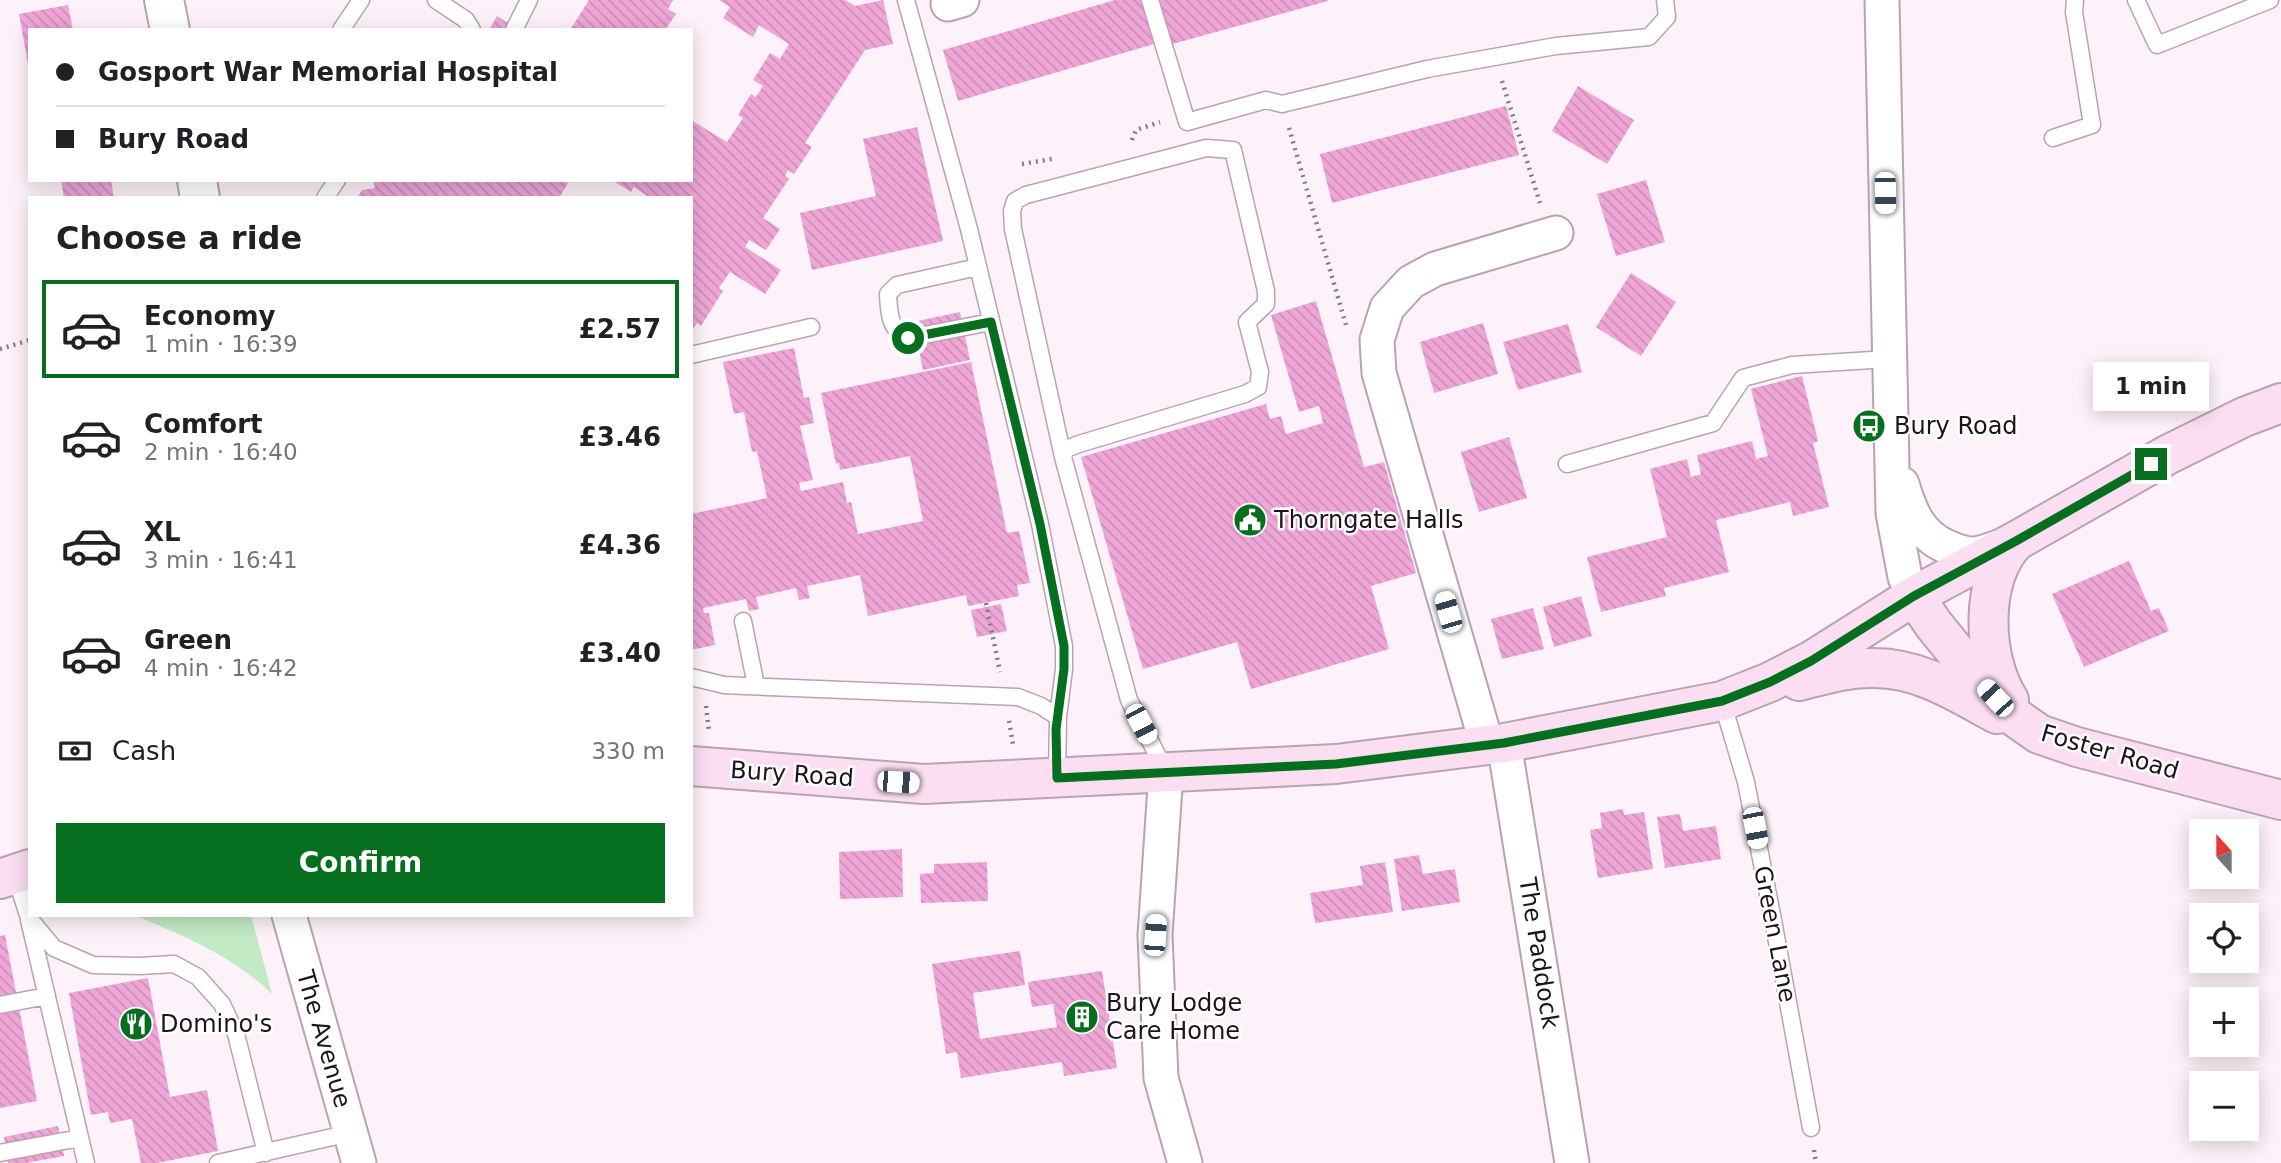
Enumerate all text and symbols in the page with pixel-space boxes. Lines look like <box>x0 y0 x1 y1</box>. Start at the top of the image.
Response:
text: Gosport War Memorial Hospital <box>98 57 558 87</box>
text: Bury Road <box>98 124 249 154</box>
car <box>1875 172 1896 214</box>
text: Choose a ride <box>56 219 302 257</box>
icon: car <box>60 298 123 361</box>
text: Economy <box>144 301 275 331</box>
text: £2.57 <box>579 314 661 344</box>
route start <box>892 322 924 354</box>
text: 1 min · 16:39 <box>144 331 298 357</box>
callout: 1 min <box>2093 363 2209 412</box>
text: 1 min <box>2115 373 2187 399</box>
icon: car <box>60 406 123 469</box>
bus stop icon: Bury Road <box>1850 407 1888 445</box>
text: Comfort <box>144 409 262 439</box>
place label: Bury Road <box>1894 412 2018 440</box>
text: £3.46 <box>579 422 661 452</box>
text: 2 min · 16:40 <box>144 439 298 465</box>
route end <box>2135 448 2167 480</box>
public building icon: Thorngate Halls <box>1231 501 1269 539</box>
place label: Thorngate Halls <box>1273 506 1464 534</box>
icon: car <box>60 514 123 577</box>
text: XL <box>144 517 181 547</box>
text: £4.36 <box>579 530 661 560</box>
text: 3 min · 16:41 <box>144 547 298 573</box>
car <box>1433 589 1464 635</box>
icon: car <box>60 622 123 685</box>
text: Green <box>144 625 232 655</box>
text: £3.40 <box>579 638 661 668</box>
text: 4 min · 16:42 <box>144 655 298 681</box>
car <box>1973 675 2018 721</box>
car <box>1122 701 1161 747</box>
street label: Foster Road <box>2038 719 2182 785</box>
icon: cash <box>56 732 94 770</box>
text: Cash <box>112 736 176 766</box>
text: 330 m <box>591 738 665 764</box>
street label: Bury Road <box>729 756 855 792</box>
car <box>877 770 920 794</box>
car <box>1741 805 1770 851</box>
north arrow <box>2189 819 2259 889</box>
map controls <box>2189 819 2259 1141</box>
button: Confirm <box>56 823 665 903</box>
street label: Green Lane <box>1748 863 1802 1005</box>
street label: The Paddock <box>1513 874 1565 1031</box>
button: locate <box>2189 903 2259 973</box>
car <box>1144 913 1167 957</box>
street label: The Avenue <box>291 966 357 1111</box>
button: + <box>2189 987 2259 1057</box>
place label: Bury Lodge Care Home <box>1106 989 1242 1045</box>
building icon: Bury Lodge Care Home <box>1063 998 1101 1036</box>
restaurant icon: Domino's <box>117 1005 155 1043</box>
place label: Domino's <box>160 1010 272 1038</box>
button: − <box>2189 1071 2259 1141</box>

